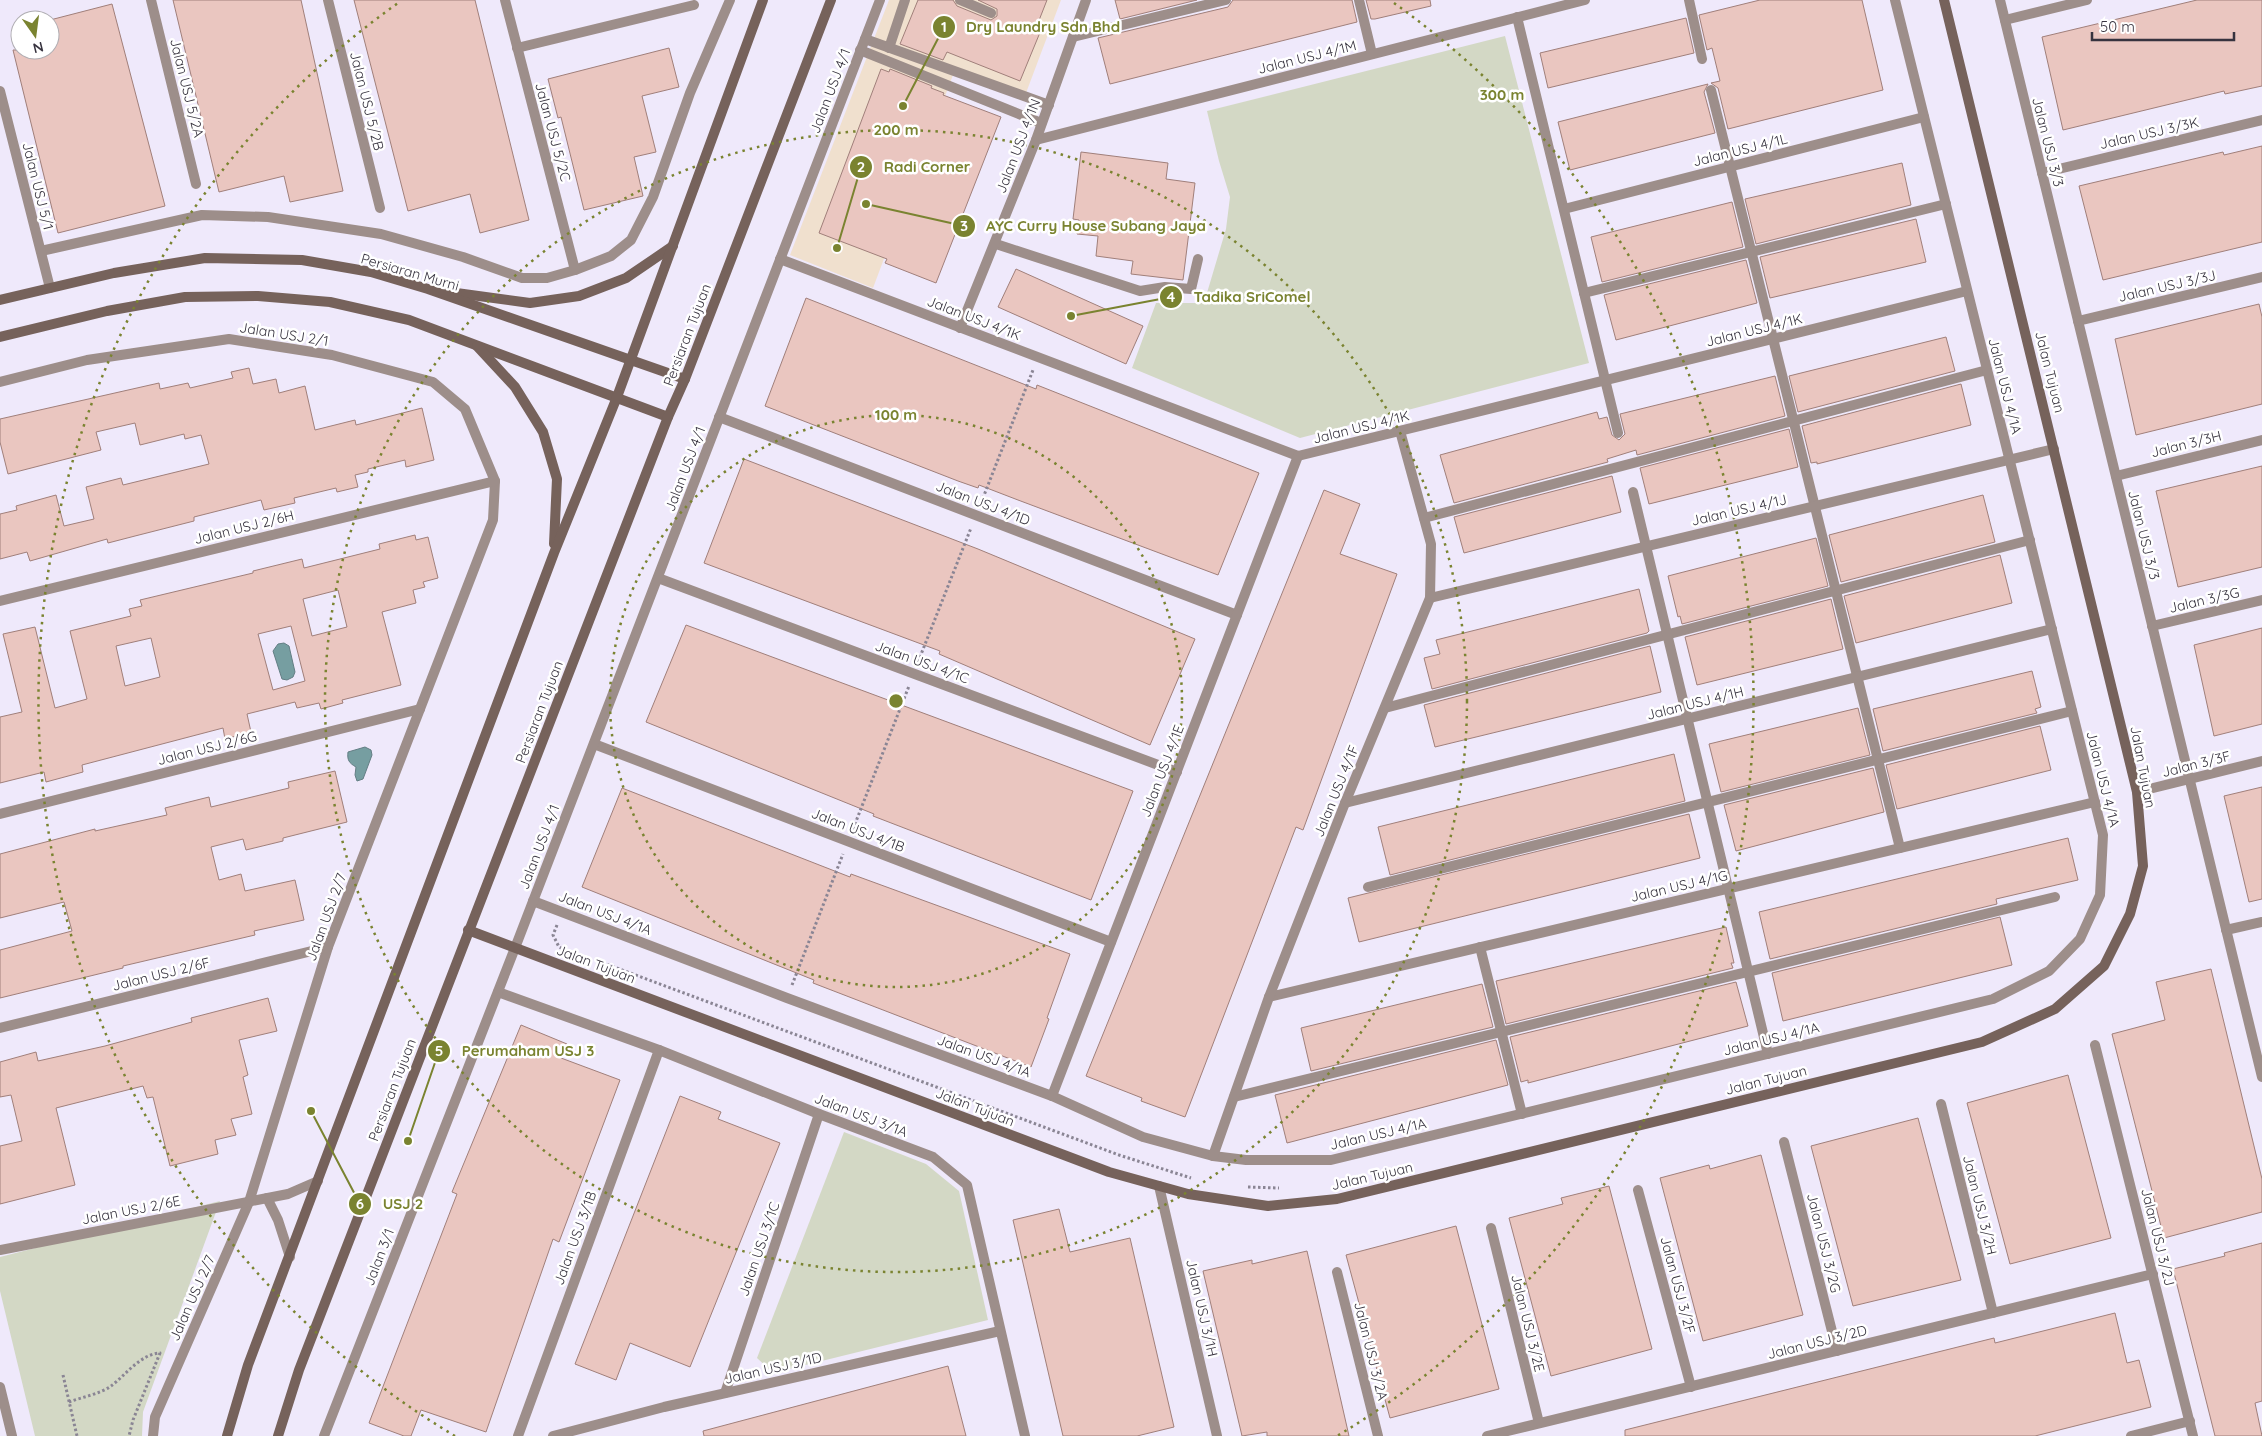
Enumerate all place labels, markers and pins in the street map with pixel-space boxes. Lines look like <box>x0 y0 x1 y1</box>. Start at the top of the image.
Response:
callout: Dry Laundry Sdn Bhd <box>931 12 1131 42</box>
callout: Radi Corner <box>849 152 980 182</box>
callout: AYC Curry House Subang Jaya <box>951 211 1216 241</box>
callout: Tadika SriComel <box>1158 282 1320 312</box>
centre of rings <box>887 692 905 710</box>
callout: Perumaham USJ 3 <box>426 1036 604 1066</box>
callout: USJ 2 <box>348 1189 433 1219</box>

